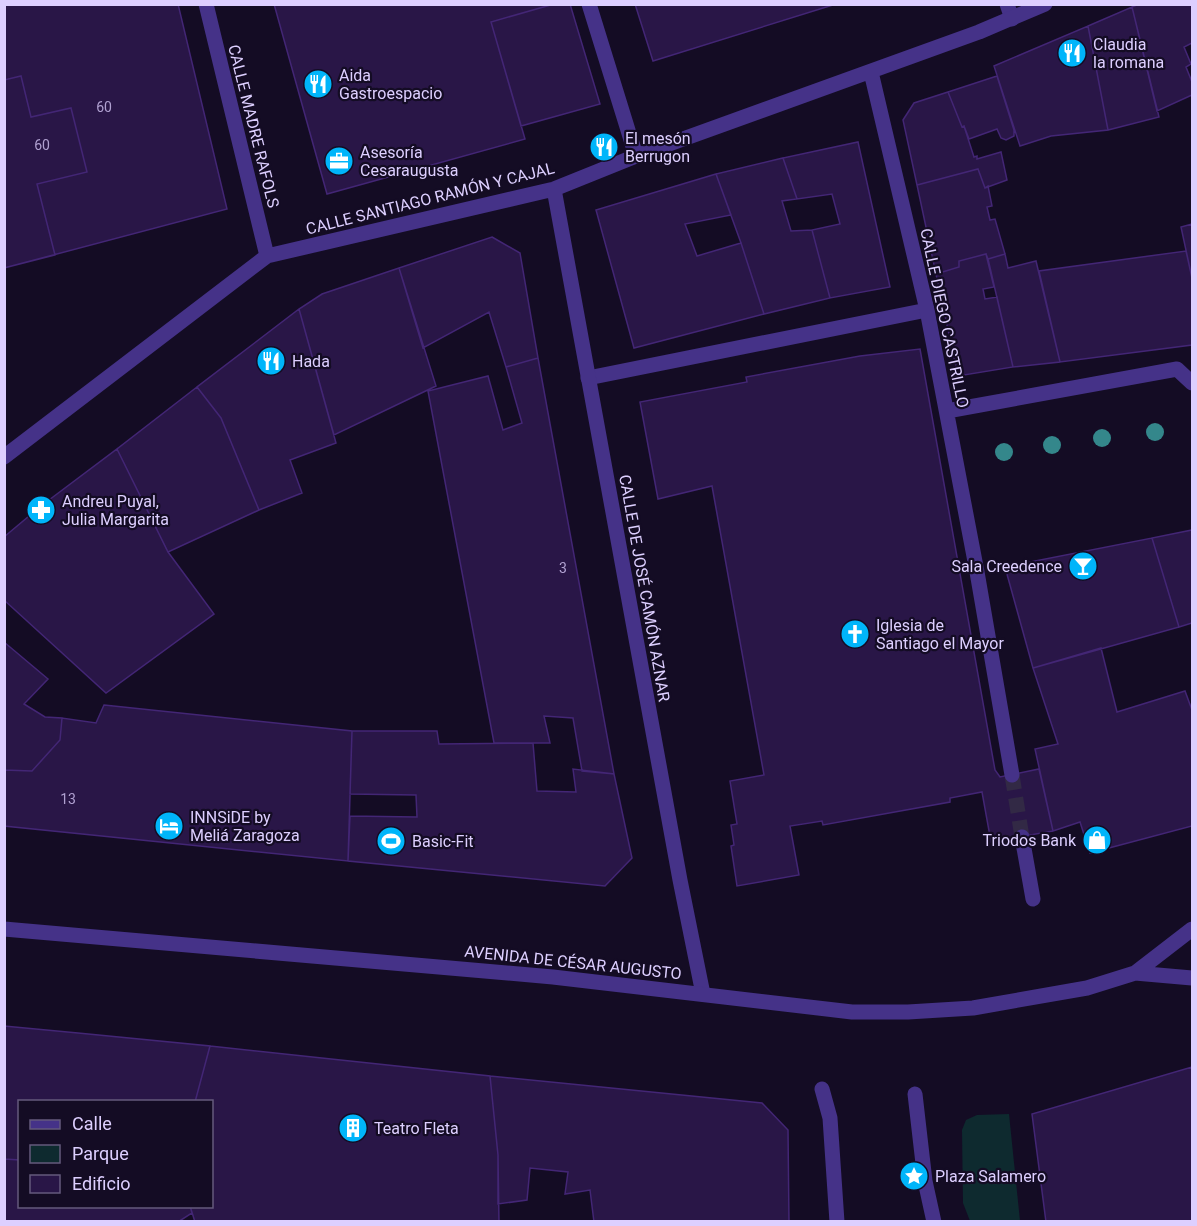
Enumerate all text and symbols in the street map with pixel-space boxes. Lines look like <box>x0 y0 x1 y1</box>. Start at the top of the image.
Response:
place label: Claudia la romana <box>1093 35 1164 72</box>
restaurant icon: Claudia la romana <box>1056 37 1088 69</box>
street label: CALLE MADRE RAFOLS <box>224 43 283 210</box>
place label: Aida Gastroespacio <box>339 66 442 103</box>
restaurant icon: Aida Gastroespacio <box>302 68 334 100</box>
house number: 60 <box>96 99 112 115</box>
place label: El mesón Berrugon <box>625 129 691 166</box>
restaurant icon: El mesón Berrugon <box>588 131 620 163</box>
house number: 60 <box>34 137 50 153</box>
place label: Asesoría Cesaraugusta <box>360 143 459 180</box>
office icon: Asesoría Cesaraugusta <box>323 145 355 177</box>
street label: CALLE SANTIAGO RAMÓN Y CAJAL <box>304 157 557 239</box>
street label: CALLE DIEGO CASTRILLO <box>916 227 973 409</box>
restaurant icon: Hada <box>255 345 287 377</box>
place label: Hada <box>292 352 330 371</box>
street label: CALLE DE JOSÉ CAMÓN AZNAR <box>615 473 675 703</box>
place label: Andreu Puyal, Julia Margarita <box>62 492 169 529</box>
pharmacy icon: Andreu Puyal, Julia Margarita <box>25 494 57 526</box>
bar icon: Sala Creedence <box>1067 550 1099 582</box>
place label: Sala Creedence <box>951 557 1062 576</box>
house number: 3 <box>559 560 567 576</box>
place label: Iglesia de Santiago el Mayor <box>876 616 1004 653</box>
church icon: Iglesia de Santiago el Mayor <box>839 618 871 650</box>
house number: 13 <box>60 791 76 807</box>
place label: INNSiDE by Meliá Zaragoza <box>190 808 300 845</box>
hotel icon: INNSiDE by Meliá Zaragoza <box>153 810 185 842</box>
shop icon: Triodos Bank <box>1081 824 1113 856</box>
sports icon: Basic-Fit <box>375 825 407 857</box>
place label: Triodos Bank <box>983 831 1077 850</box>
place label: Basic-Fit <box>412 832 474 851</box>
street label: AVENIDA DE CÉSAR AUGUSTO <box>463 942 682 983</box>
legend <box>18 1100 213 1208</box>
building icon: Teatro Fleta <box>337 1112 369 1144</box>
text: Calle <box>72 1113 112 1134</box>
place label: Teatro Fleta <box>374 1119 459 1138</box>
text: Parque <box>72 1143 129 1164</box>
place icon: Plaza Salamero <box>898 1160 930 1192</box>
place label: Plaza Salamero <box>935 1167 1046 1186</box>
text: Edificio <box>72 1173 131 1194</box>

